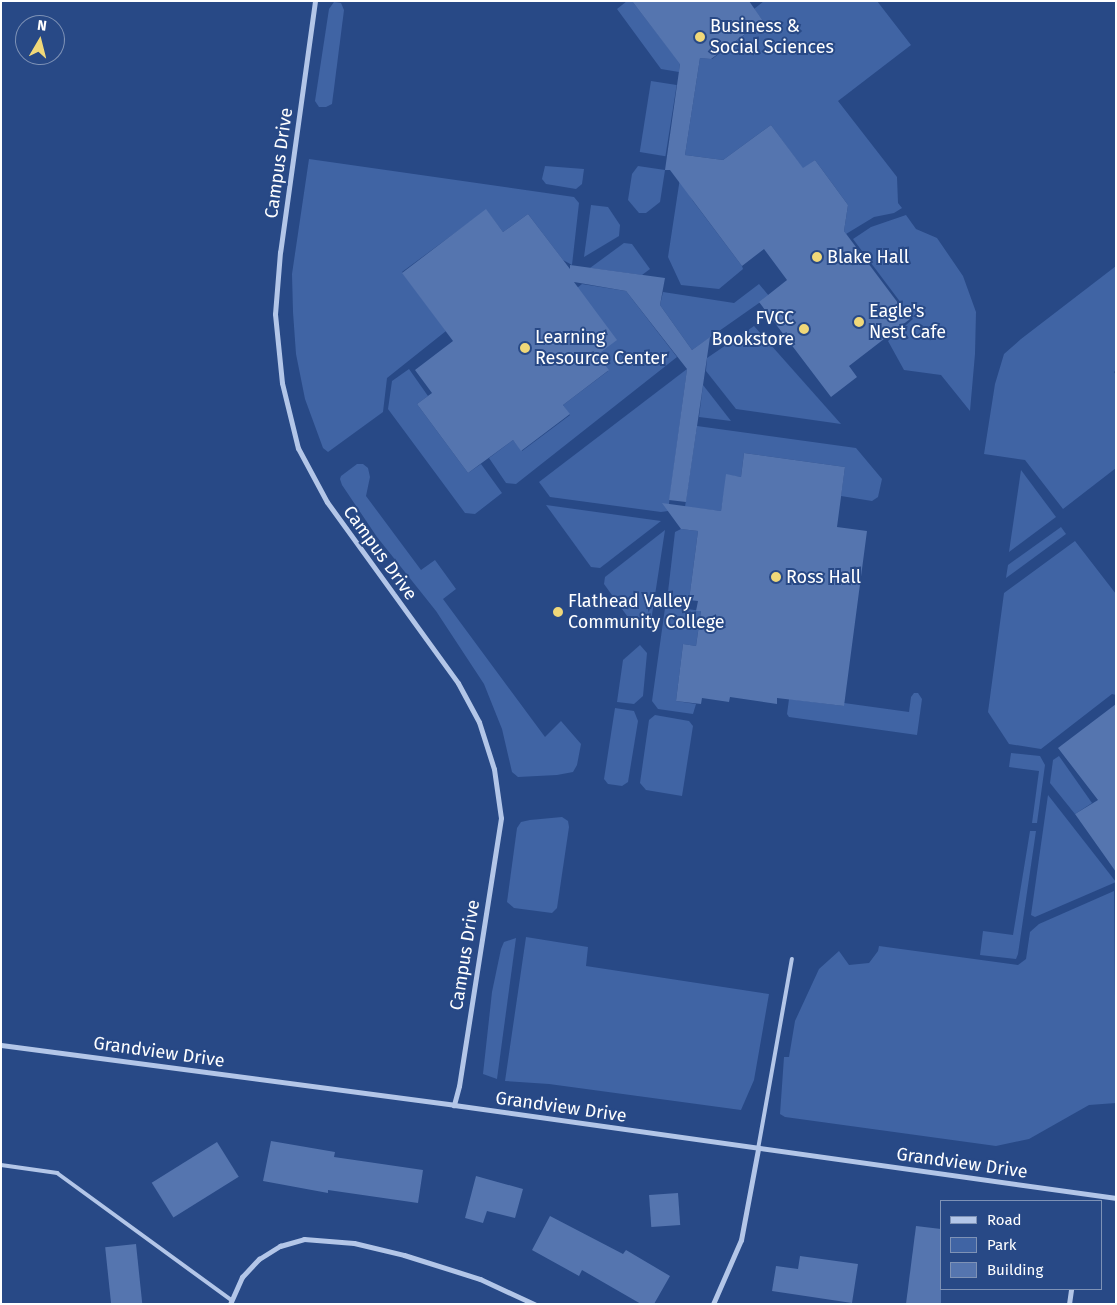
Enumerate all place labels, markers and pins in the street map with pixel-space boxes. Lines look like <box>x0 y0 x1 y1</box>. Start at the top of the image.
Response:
place label: Business & Social Sciences <box>710 16 834 58</box>
marker: Business & Social Sciences <box>694 31 706 43</box>
place label: Blake Hall <box>827 246 909 268</box>
marker: Blake Hall <box>811 251 823 263</box>
place label: Eagle's Nest Cafe <box>869 301 946 344</box>
place label: FVCC Bookstore <box>712 308 794 350</box>
marker: Eagle's Nest Cafe <box>853 316 865 328</box>
marker: FVCC Bookstore <box>798 323 810 335</box>
place label: Learning Resource Center <box>535 327 667 369</box>
marker: Learning Resource Center <box>519 342 531 354</box>
place label: Ross Hall <box>786 566 861 588</box>
marker: Ross Hall <box>770 571 782 583</box>
place label: Flathead Valley Community College <box>568 591 725 634</box>
marker: Flathead Valley Community College <box>552 606 564 618</box>

